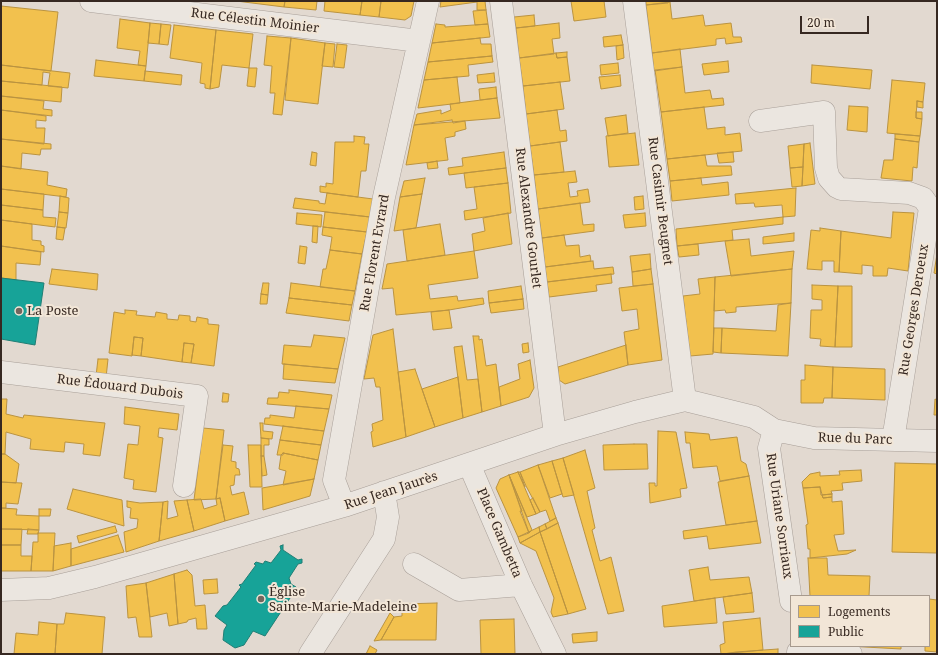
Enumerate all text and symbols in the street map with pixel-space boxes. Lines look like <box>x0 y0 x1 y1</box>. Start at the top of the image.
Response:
street label: Rue Célestin Moinier <box>190 5 320 37</box>
scale bar <box>802 8 871 34</box>
text: 20 m <box>807 14 835 31</box>
street label: Rue Casimir Beugnet <box>644 136 676 266</box>
street label: Rue Alexandre Gourlet <box>512 147 544 289</box>
street label: Rue Florent Evrard <box>357 193 393 313</box>
street label: Rue Georges Deroeux <box>896 243 932 377</box>
place label: La Poste <box>27 303 79 319</box>
marker: La Poste <box>14 306 24 316</box>
street label: Rue Édouard Dubois <box>56 372 184 402</box>
street label: Rue du Parc <box>818 430 892 448</box>
street label: Rue Uriane Sorriaux <box>762 452 796 580</box>
street label: Rue Jean Jaurès <box>342 469 440 513</box>
street label: Place Gambetta <box>473 486 525 580</box>
place label: Église Sainte-Marie-Madeleine <box>269 584 417 615</box>
marker: Église Sainte-Marie-Madeleine <box>256 594 266 604</box>
legend <box>790 595 930 647</box>
text: Logements <box>828 603 890 620</box>
text: Public <box>828 623 864 640</box>

